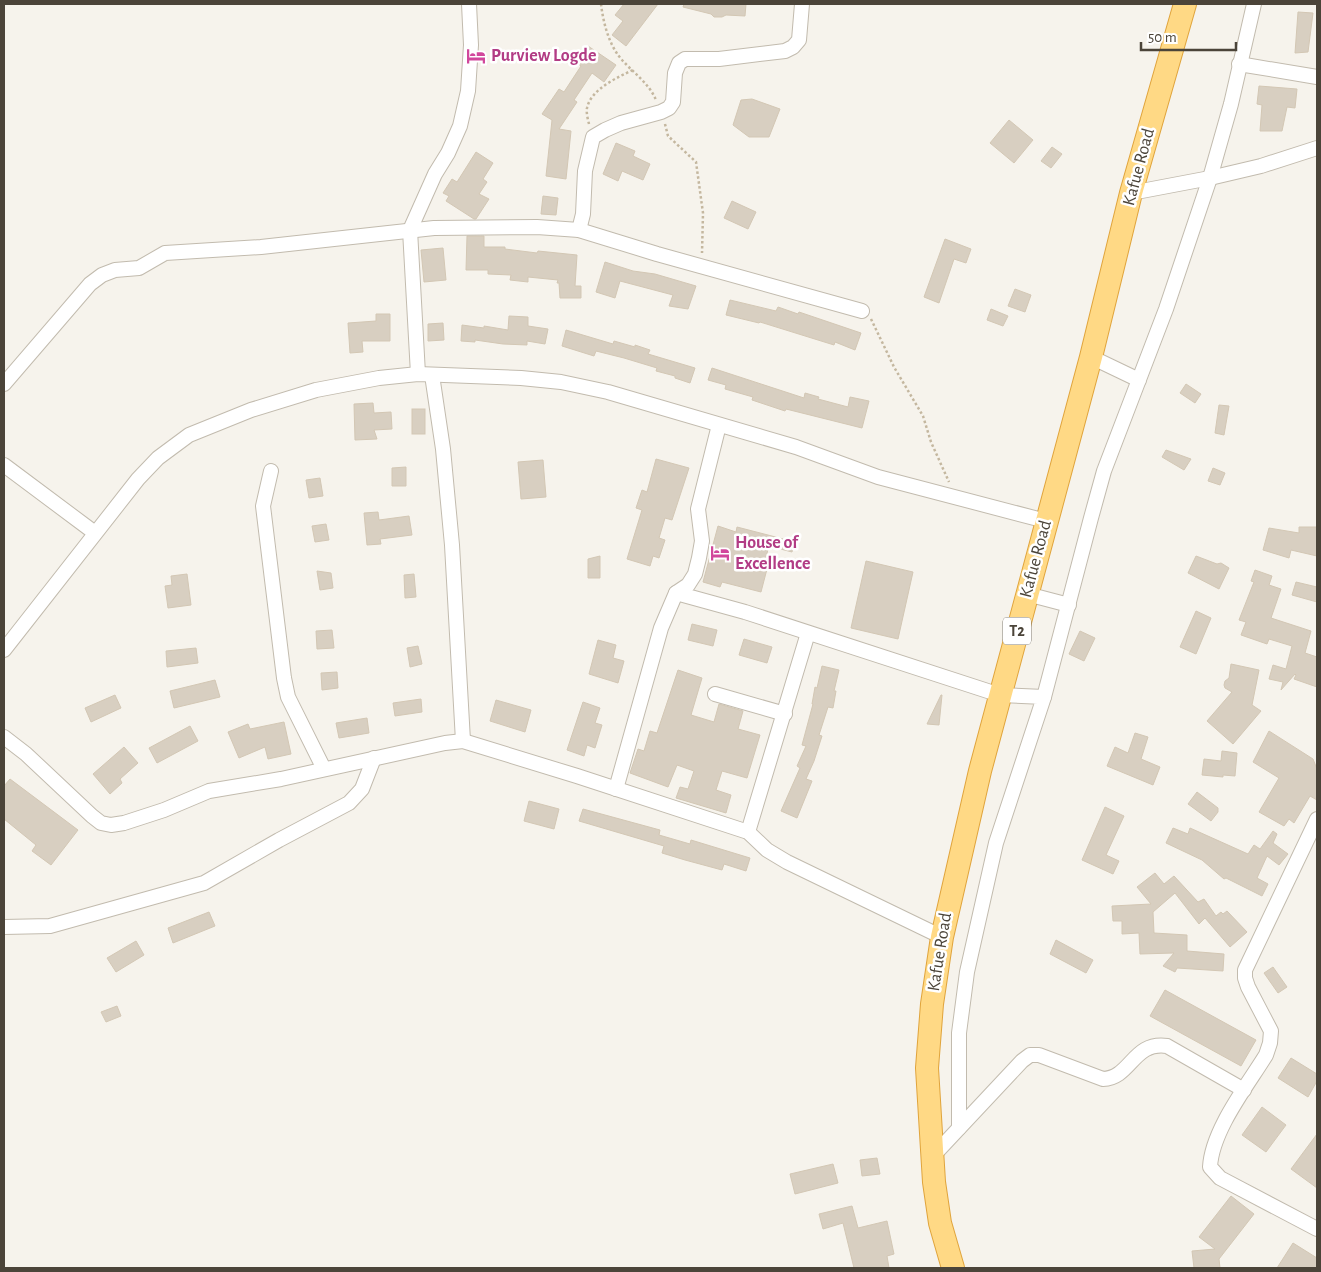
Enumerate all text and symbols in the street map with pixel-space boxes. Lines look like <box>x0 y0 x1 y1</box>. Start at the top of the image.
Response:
scale bar <box>1141 20 1236 52</box>
text: 50 m <box>1148 30 1177 45</box>
hotel icon: Purview Logde <box>465 45 487 67</box>
place label: Purview Logde <box>491 47 596 65</box>
street label: Kafue Road <box>1120 126 1158 208</box>
street label: Kafue Road <box>1017 518 1055 600</box>
place label: House of Excellence <box>735 534 810 573</box>
hotel icon: House of Excellence <box>709 542 731 564</box>
road number: T2 <box>1003 618 1031 644</box>
street label: Kafue Road <box>925 911 955 993</box>

